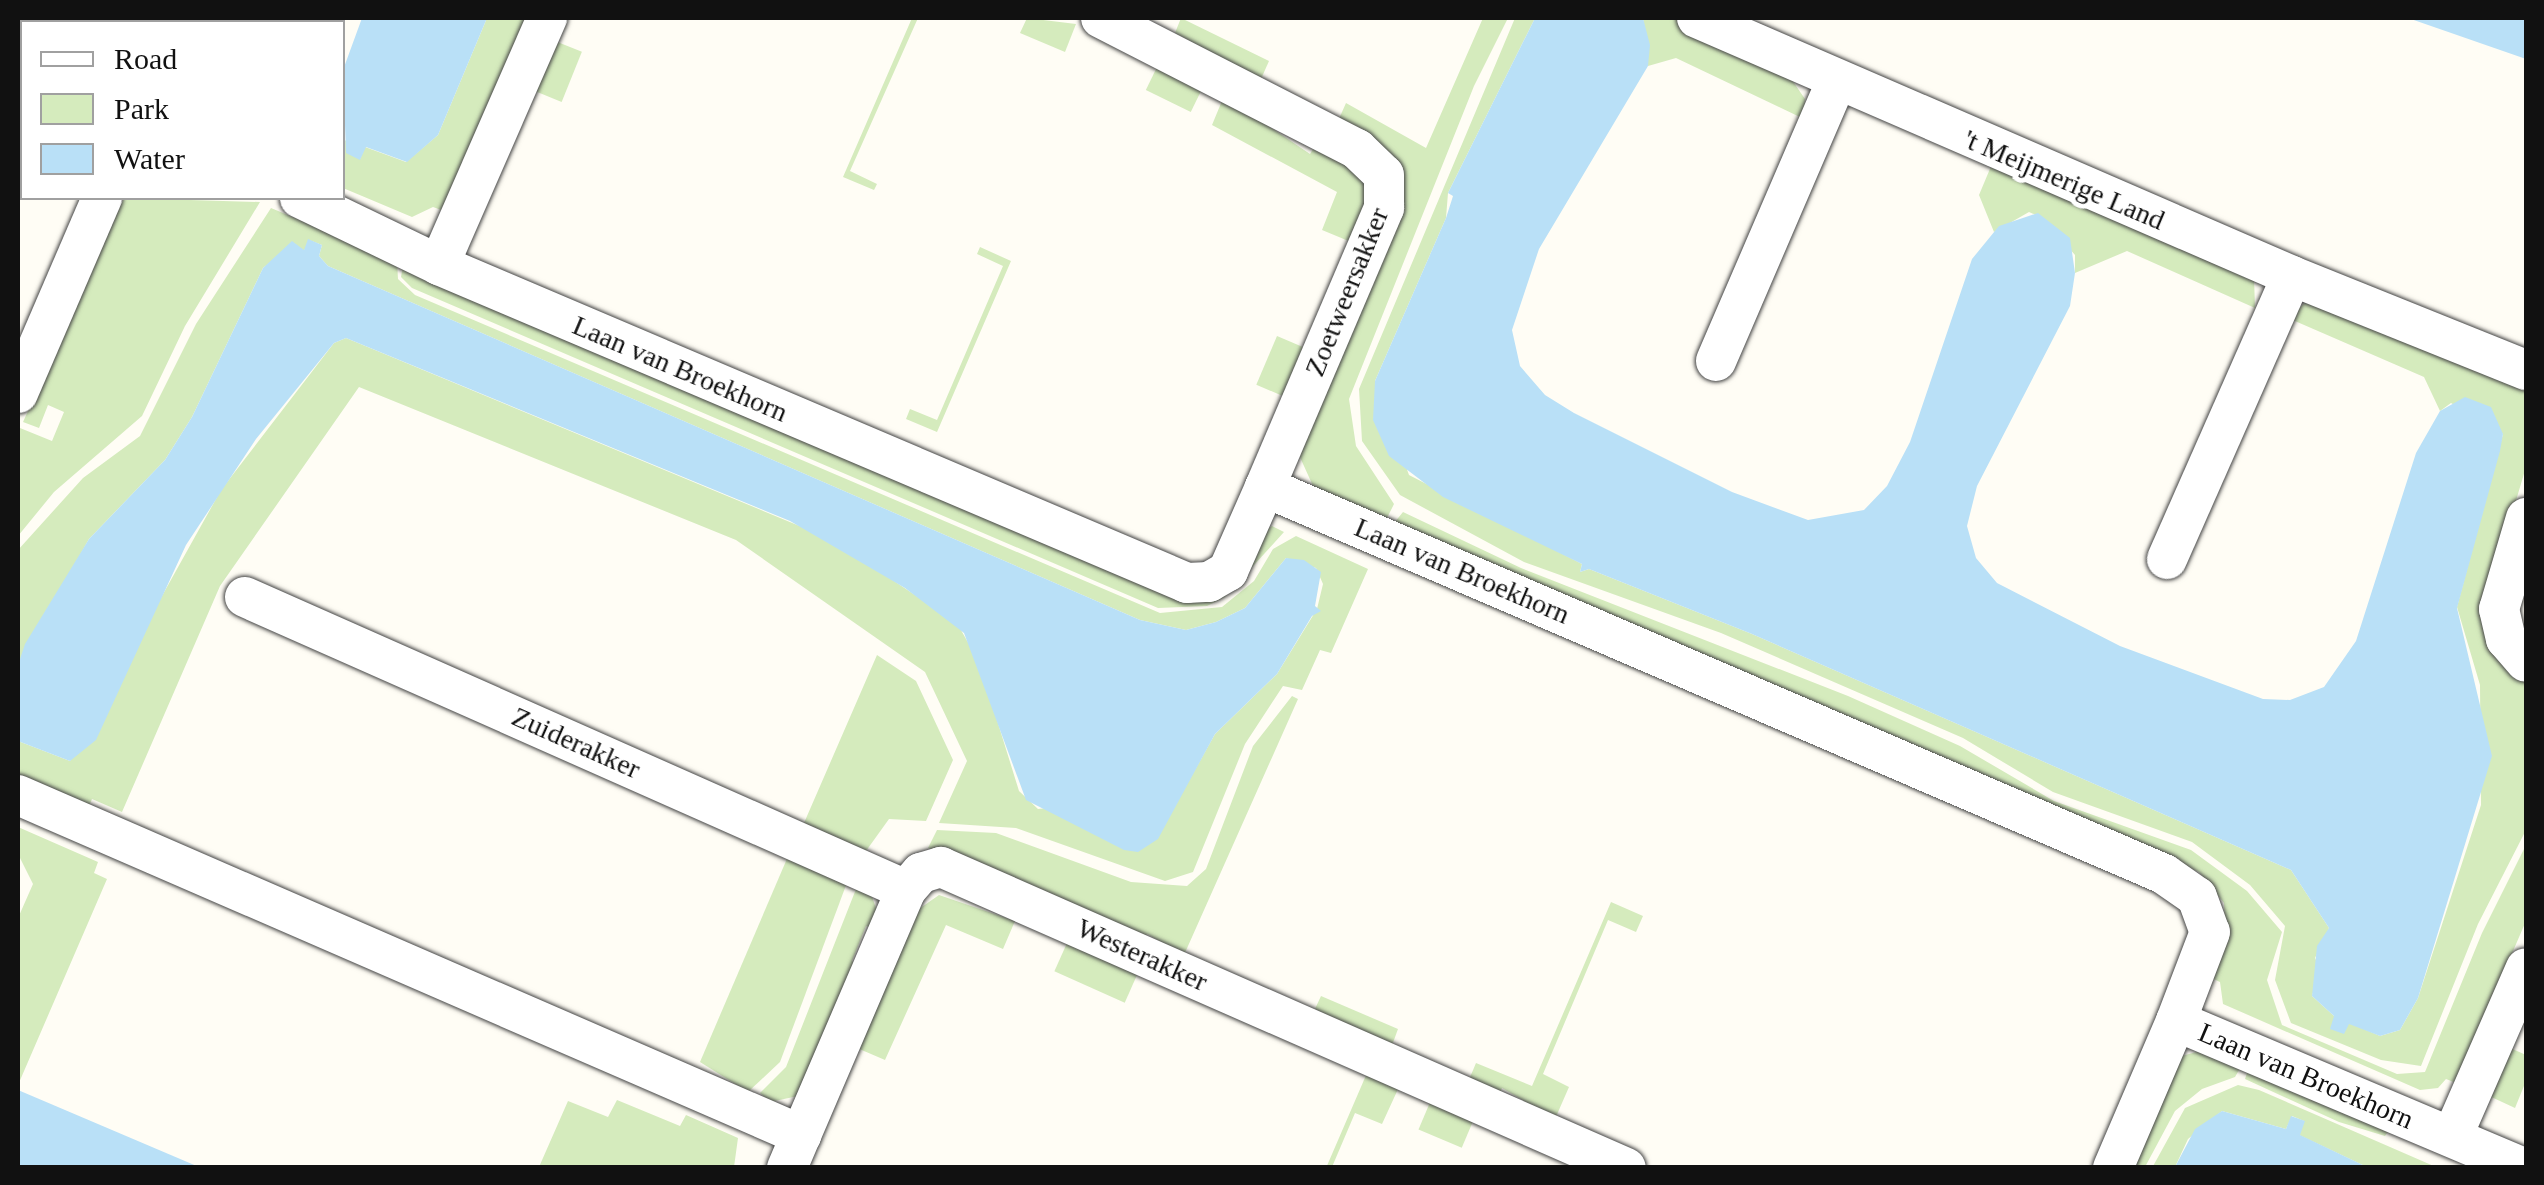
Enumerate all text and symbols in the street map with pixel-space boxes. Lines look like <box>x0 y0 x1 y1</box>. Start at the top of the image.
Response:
legend <box>20 20 345 200</box>
text: Road <box>114 42 177 75</box>
text: Park <box>114 92 169 125</box>
street label: 't Meijmerige Land <box>1958 123 2170 237</box>
text: Water <box>114 142 185 175</box>
street label: Zoetweersakker <box>1298 203 1396 381</box>
street label: Laan van Broekhorn <box>568 309 792 429</box>
street label: Laan van Broekhorn <box>1350 511 1574 631</box>
street label: Zuiderakker <box>507 700 645 786</box>
street label: Westerakker <box>1072 911 1212 999</box>
street label: Laan van Broekhorn <box>2194 1016 2418 1136</box>

